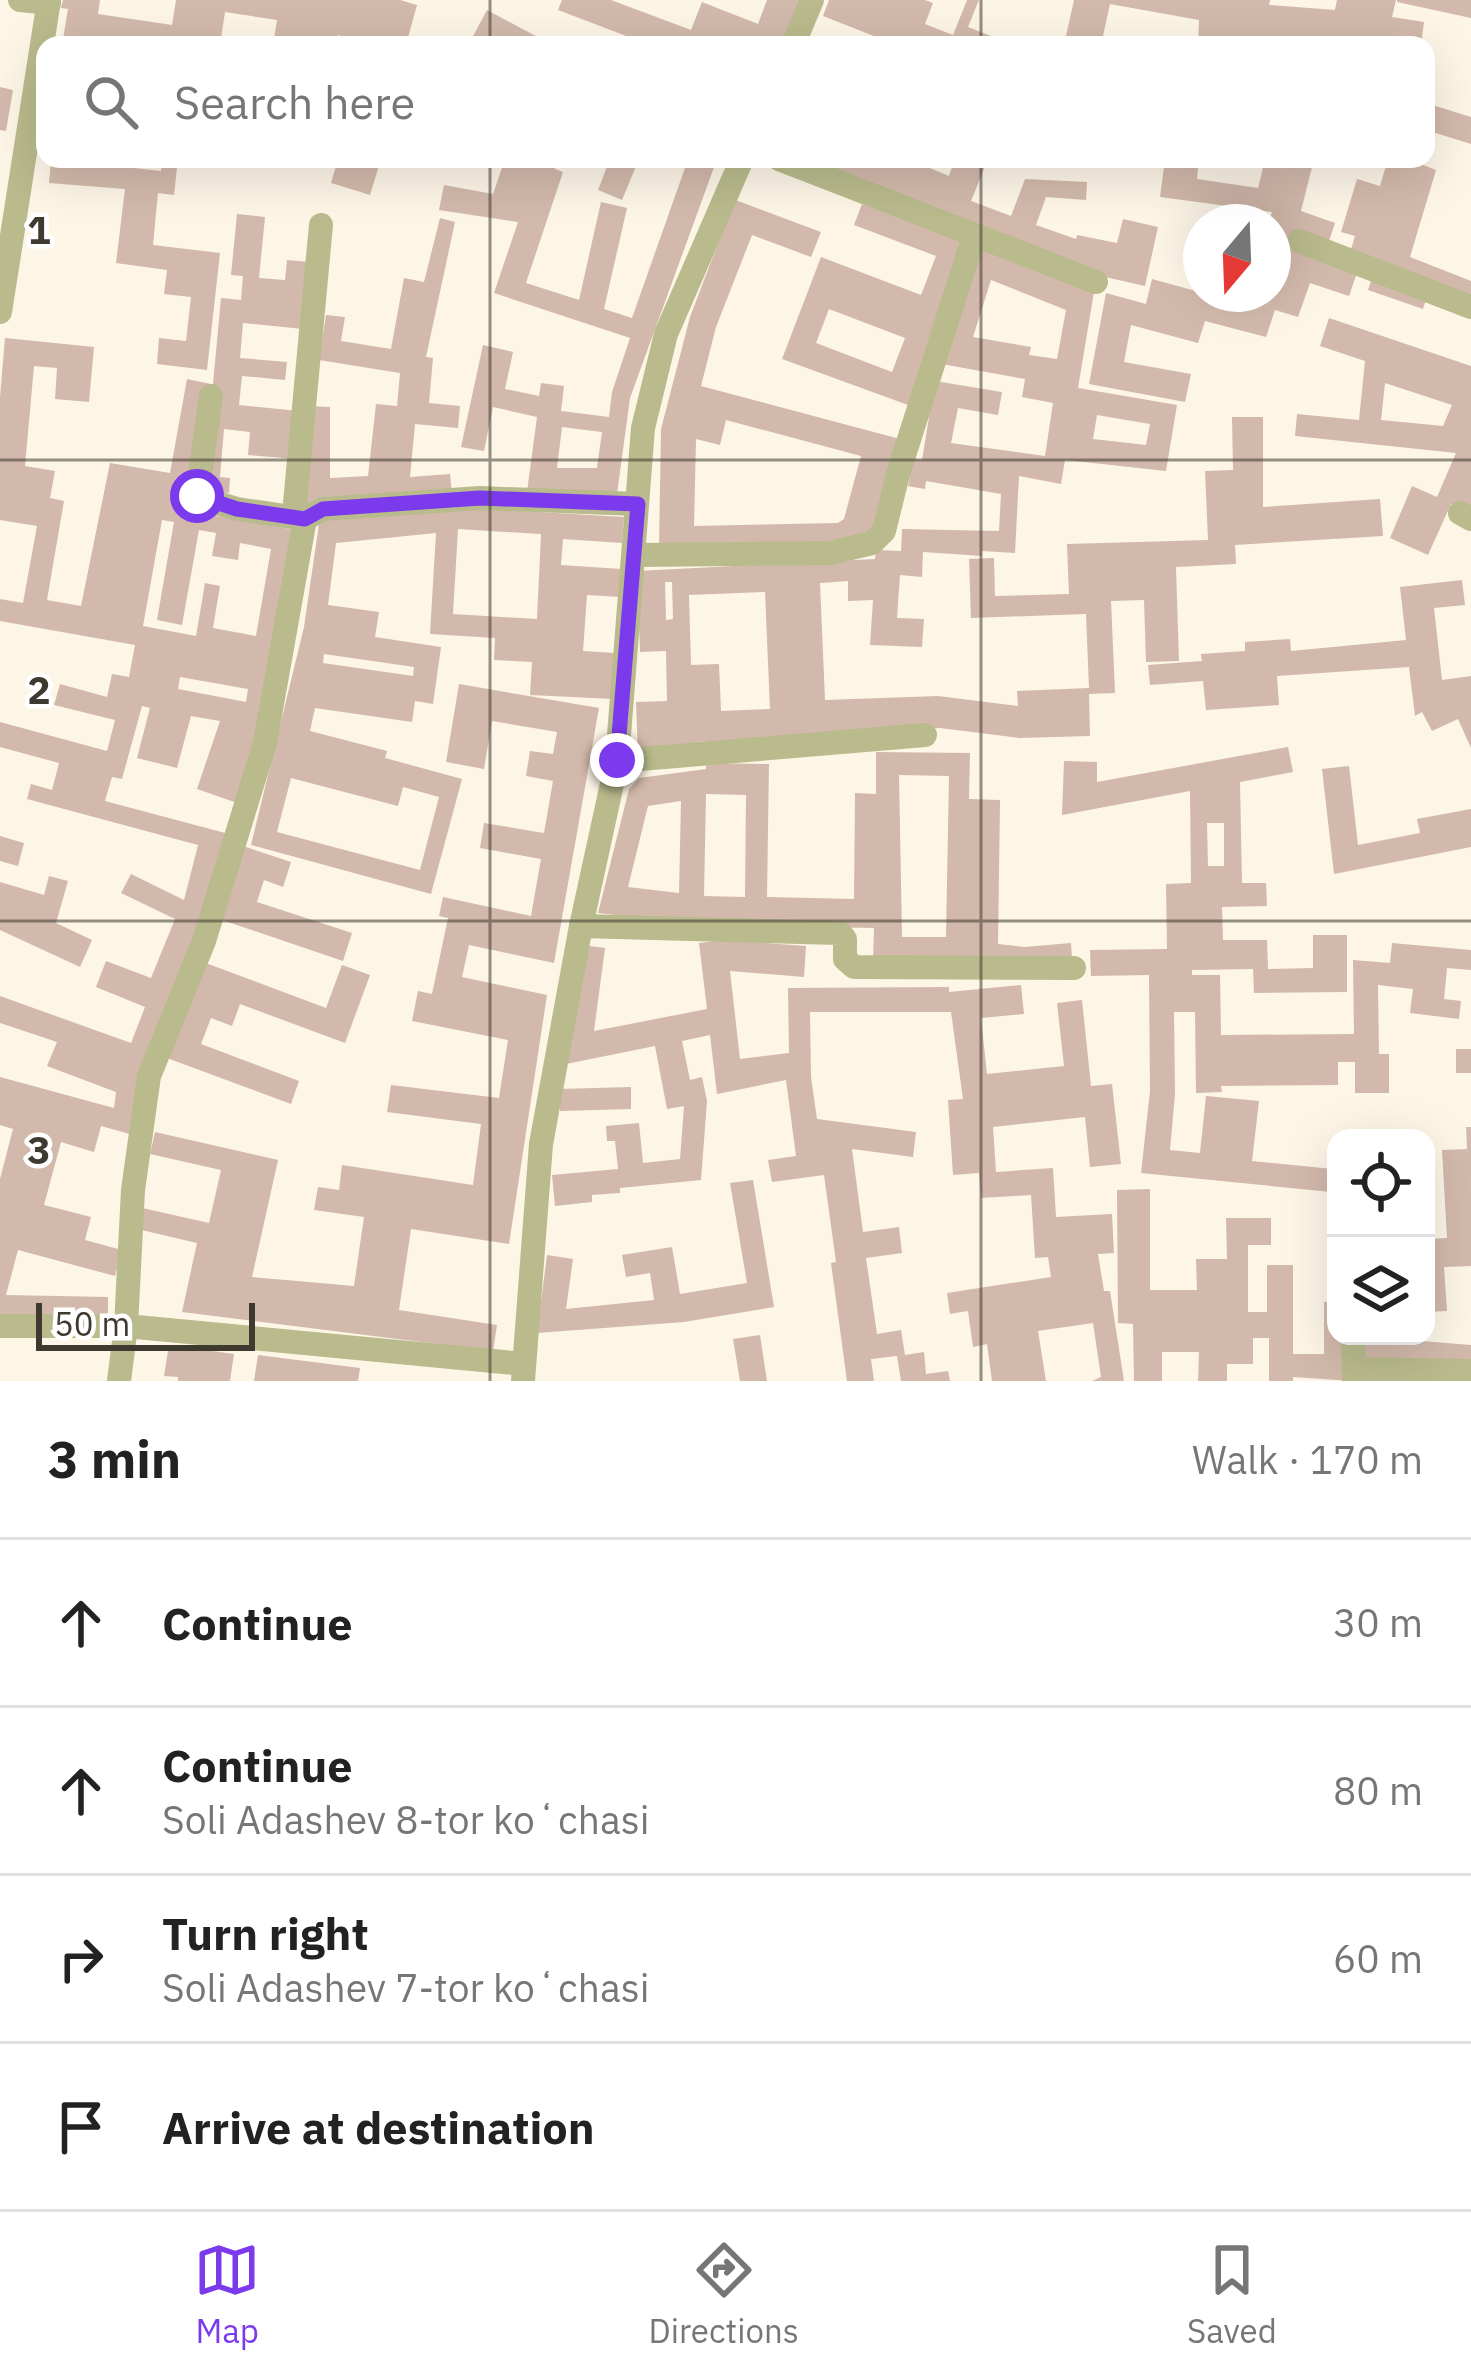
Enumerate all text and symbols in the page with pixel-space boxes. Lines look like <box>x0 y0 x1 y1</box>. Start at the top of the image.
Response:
search box <box>36 36 1435 168</box>
icon: search <box>78 69 144 135</box>
text: Search here <box>174 73 415 131</box>
text: 1 <box>27 204 51 255</box>
north arrow <box>1183 204 1291 312</box>
route start <box>170 469 224 523</box>
text: 2 <box>27 664 51 715</box>
route end <box>590 733 644 787</box>
text: 3 <box>27 1124 51 1175</box>
map controls <box>1327 1129 1435 1345</box>
button: locate <box>1327 1129 1435 1237</box>
button: layers <box>1327 1237 1435 1345</box>
scale bar <box>36 1297 255 1350</box>
text: 50 m <box>54 1302 130 1345</box>
text: 3 min <box>48 1426 181 1492</box>
text: Walk · 170 m <box>1192 1434 1423 1485</box>
icon: ahead <box>48 1590 114 1656</box>
text: Continue <box>162 1594 353 1652</box>
text: 30 m <box>1333 1597 1423 1648</box>
text: Continue <box>162 1736 353 1794</box>
icon: ahead <box>48 1758 114 1824</box>
text: 80 m <box>1333 1765 1423 1816</box>
text: Soli Adashev 8-tor koʻchasi <box>162 1794 649 1845</box>
text: Turn right <box>162 1904 369 1962</box>
icon: right <box>48 1926 114 1992</box>
text: 60 m <box>1333 1933 1423 1984</box>
text: Soli Adashev 7-tor koʻchasi <box>162 1962 649 2013</box>
icon: arrive <box>48 2094 114 2160</box>
text: Arrive at destination <box>162 2098 595 2156</box>
tab: Map <box>194 2237 260 2352</box>
tab: Directions <box>649 2237 799 2352</box>
tab: Saved <box>1187 2237 1277 2352</box>

